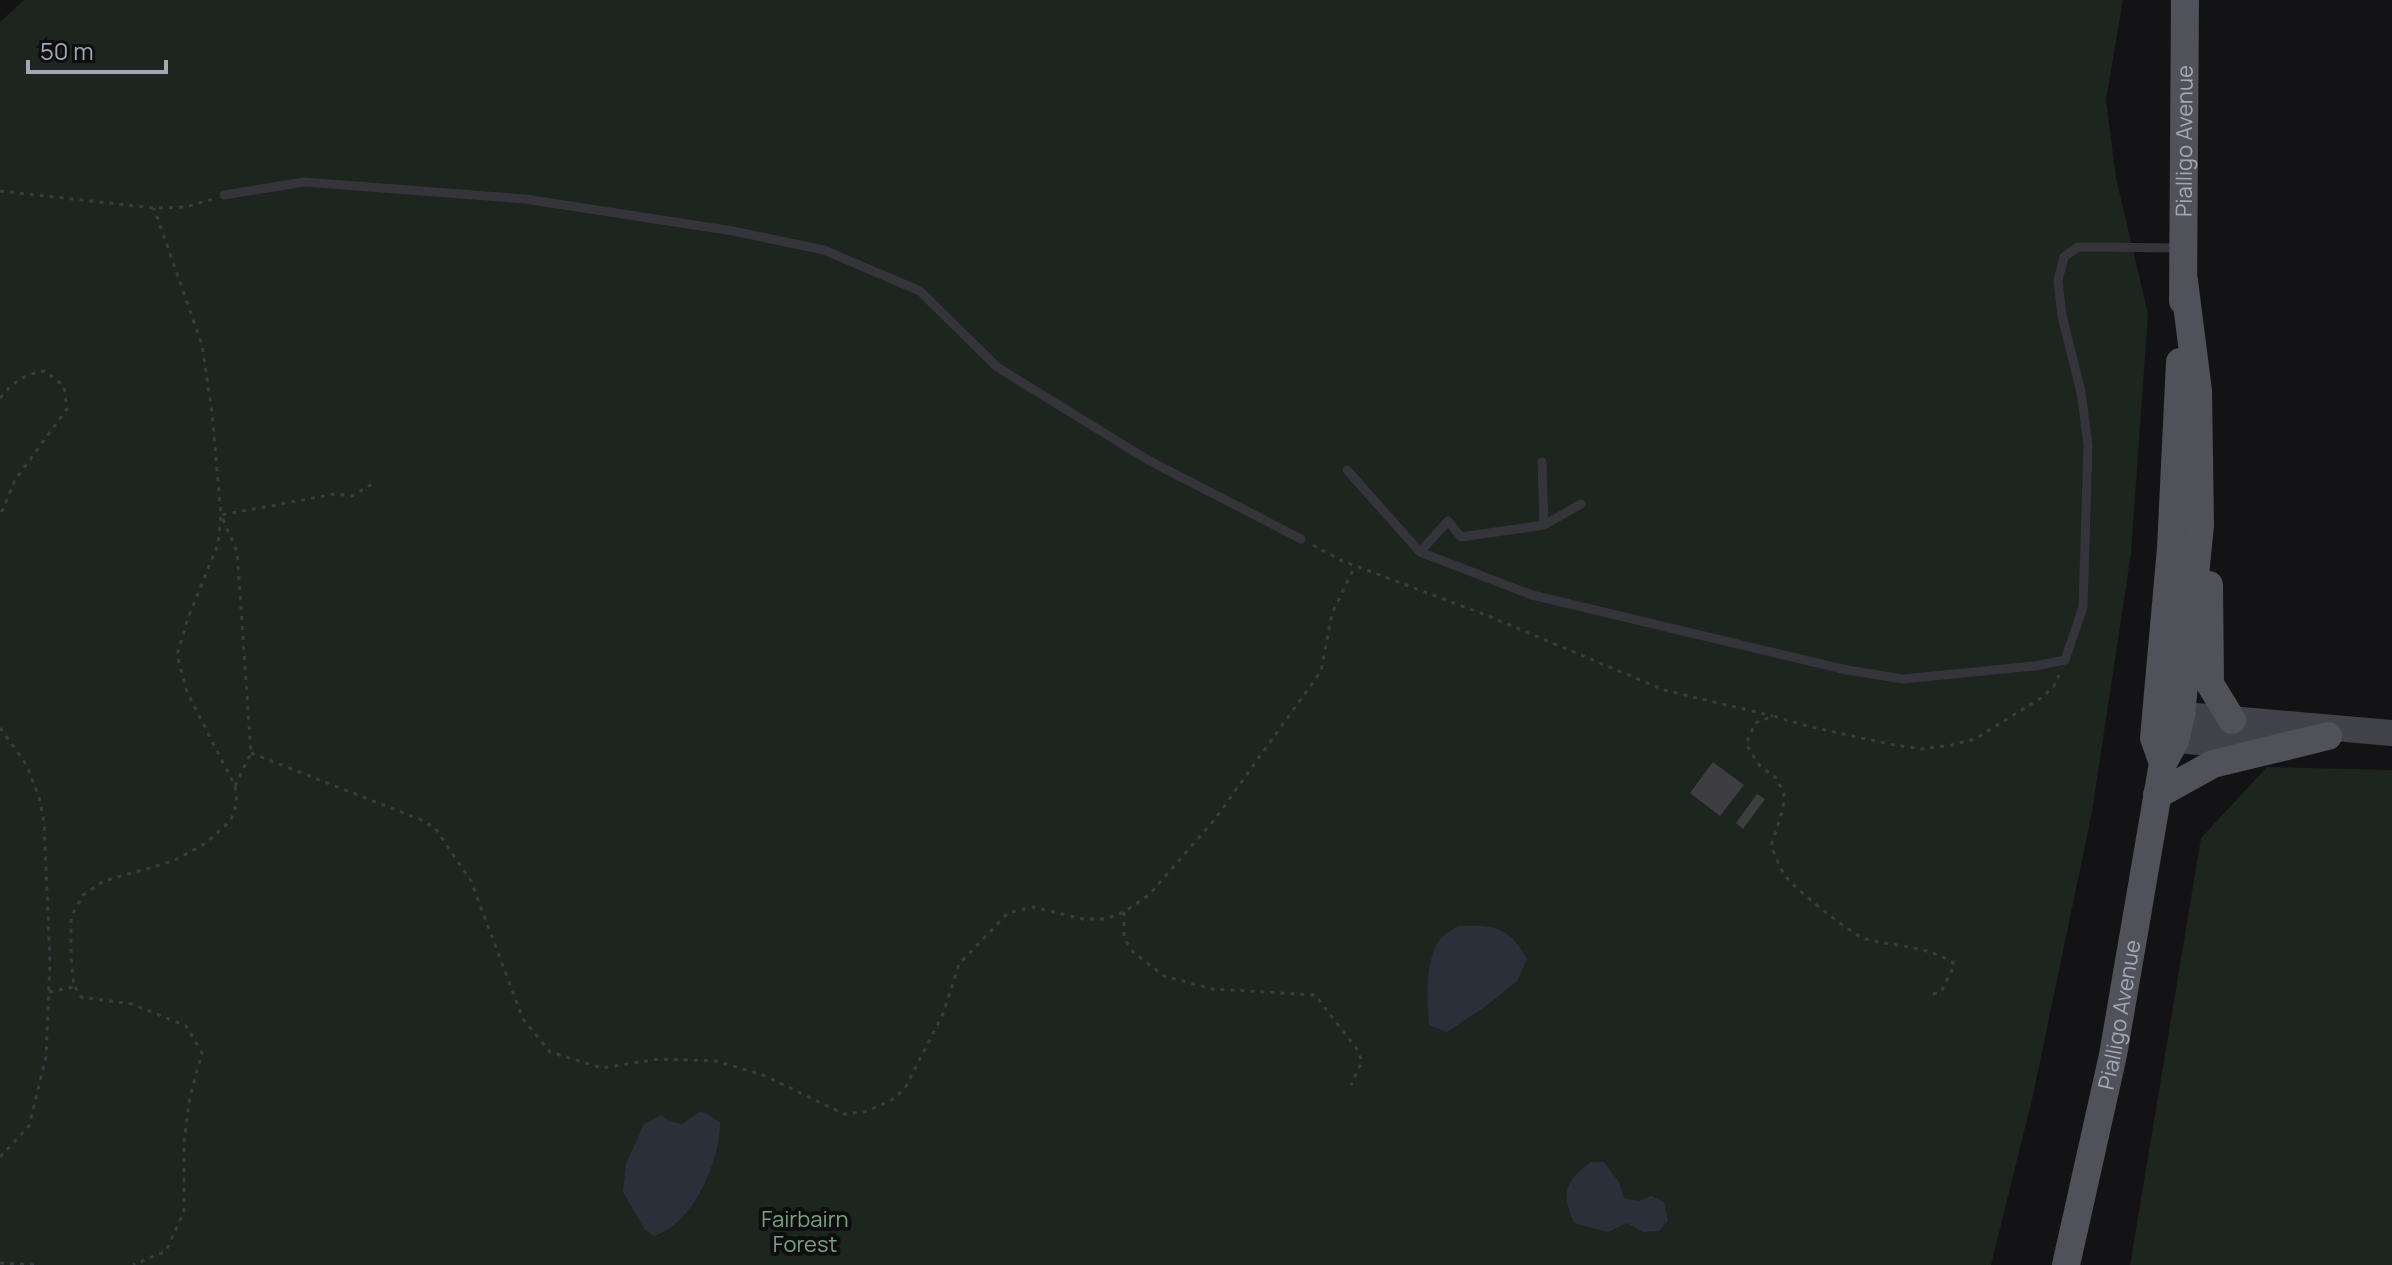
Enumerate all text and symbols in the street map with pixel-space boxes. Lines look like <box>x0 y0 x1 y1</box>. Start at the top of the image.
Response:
scale bar <box>28 24 166 74</box>
text: 50 m <box>40 34 94 67</box>
street label: Pialligo Avenue <box>2169 65 2200 217</box>
street label: Pialligo Avenue <box>2091 937 2148 1093</box>
park label: Fairbairn Forest <box>761 1204 849 1259</box>

